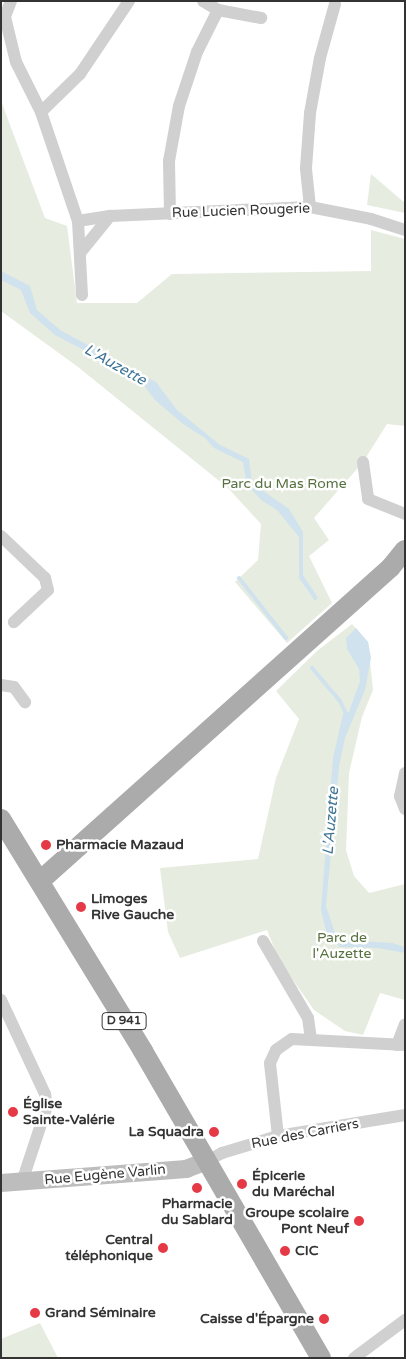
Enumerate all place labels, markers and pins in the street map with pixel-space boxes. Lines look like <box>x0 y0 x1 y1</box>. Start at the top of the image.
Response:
place label: Pharmacie Mazaud <box>56 837 184 853</box>
marker: Pharmacie Mazaud <box>40 839 52 851</box>
place label: Limoges Rive Gauche <box>91 891 174 924</box>
marker: Limoges Rive Gauche <box>75 901 87 913</box>
place label: Église Sainte-Valérie <box>23 1096 115 1128</box>
marker: Église Sainte-Valérie <box>7 1106 19 1118</box>
place label: La Squadra <box>129 1124 204 1140</box>
marker: La Squadra <box>208 1126 220 1138</box>
place label: Épicerie du Maréchal <box>252 1168 335 1200</box>
marker: Épicerie du Maréchal <box>236 1178 248 1190</box>
marker: Pharmacie du Sablard <box>191 1182 203 1194</box>
place label: Pharmacie du Sablard <box>161 1196 233 1228</box>
place label: Groupe scolaire Pont Neuf <box>245 1205 349 1238</box>
marker: Groupe scolaire Pont Neuf <box>353 1215 365 1227</box>
place label: Central téléphonique <box>65 1232 153 1264</box>
marker: Central téléphonique <box>157 1242 169 1254</box>
place label: CIC <box>295 1243 318 1259</box>
marker: CIC <box>279 1245 291 1257</box>
place label: Grand Séminaire <box>45 1305 156 1321</box>
marker: Grand Séminaire <box>29 1307 41 1319</box>
place label: Caisse d'Épargne <box>200 1311 314 1327</box>
marker: Caisse d'Épargne <box>318 1313 330 1325</box>

